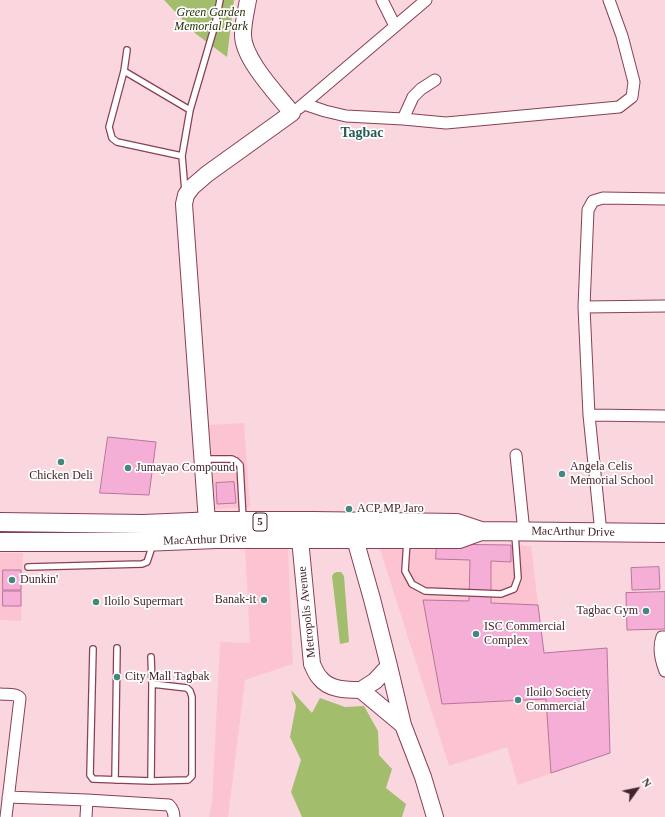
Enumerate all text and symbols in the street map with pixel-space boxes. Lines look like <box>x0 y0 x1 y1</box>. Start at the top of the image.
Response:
park label: Green Garden Memorial Park <box>174 6 248 34</box>
district label: Tagbac <box>340 125 384 141</box>
marker: Chicken Deli <box>56 457 66 467</box>
place label: Angela Celis Memorial School <box>570 460 654 488</box>
place label: Jumayao Compound <box>136 461 235 475</box>
marker: Jumayao Compound <box>123 463 133 473</box>
place label: Chicken Deli <box>29 469 93 483</box>
marker: Angela Celis Memorial School <box>557 469 567 479</box>
place label: ACP MP Jaro <box>357 502 424 516</box>
marker: ACP MP Jaro <box>344 504 354 514</box>
road number: 5 <box>253 513 267 531</box>
street label: MacArthur Drive <box>531 524 615 540</box>
street label: MacArthur Drive <box>163 531 247 549</box>
street label: Metropolis Avenue <box>295 565 319 659</box>
place label: Dunkin' <box>20 573 58 587</box>
marker: Dunkin' <box>7 575 17 585</box>
place label: Banak-it <box>215 593 256 607</box>
place label: Iloilo Supermart <box>104 595 183 609</box>
marker: Banak-it <box>259 595 269 605</box>
marker: Iloilo Supermart <box>91 597 101 607</box>
place label: Tagbac Gym <box>577 604 638 618</box>
marker: Tagbac Gym <box>641 606 651 616</box>
place label: ISC Commercial Complex <box>484 620 565 648</box>
marker: ISC Commercial Complex <box>471 629 481 639</box>
place label: City Mall Tagbak <box>125 670 209 684</box>
marker: City Mall Tagbak <box>112 672 122 682</box>
place label: Iloilo Society Commercial <box>526 686 591 714</box>
marker: Iloilo Society Commercial <box>513 695 523 705</box>
north arrow <box>617 769 657 809</box>
text: N <box>640 776 654 789</box>

